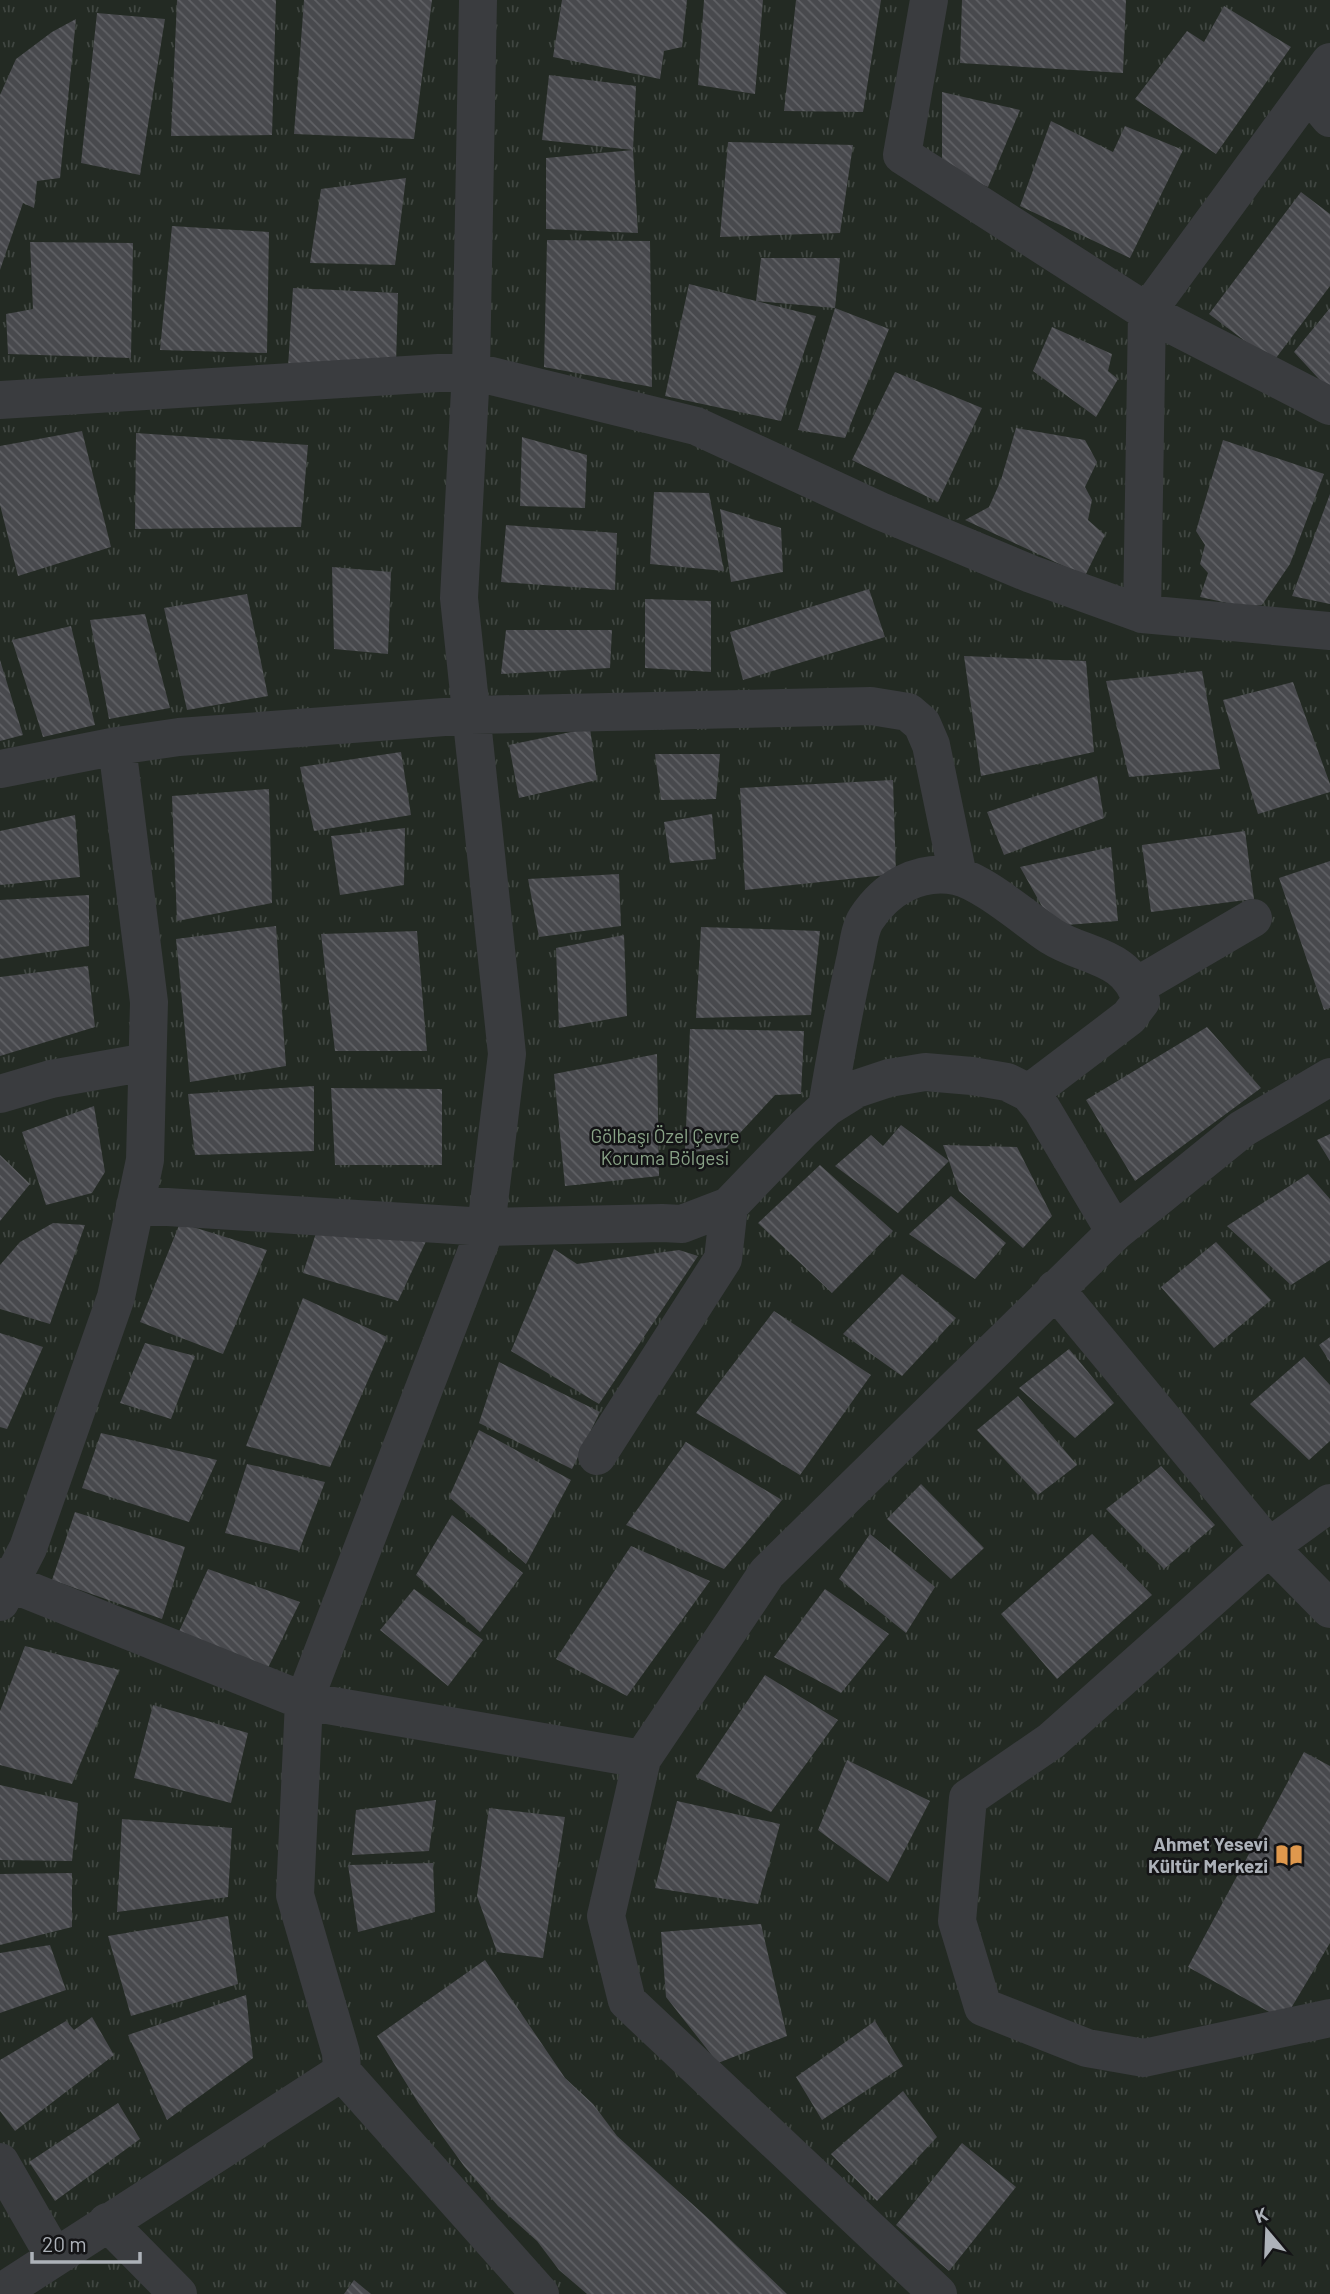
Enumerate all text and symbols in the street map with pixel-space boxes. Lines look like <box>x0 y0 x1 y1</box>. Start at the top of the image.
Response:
park label: Gölbaşı Özel Çevre Koruma Bölgesi <box>590 1124 740 1169</box>
place label: Ahmet Yesevi Kültür Merkezi <box>1148 1832 1268 1877</box>
library icon: Ahmet Yesevi Kültür Merkezi <box>1274 1840 1304 1870</box>
north arrow <box>1232 2196 1302 2266</box>
text: K <box>1252 2202 1271 2227</box>
scale bar <box>32 2220 140 2264</box>
text: 20 m <box>42 2231 87 2256</box>

